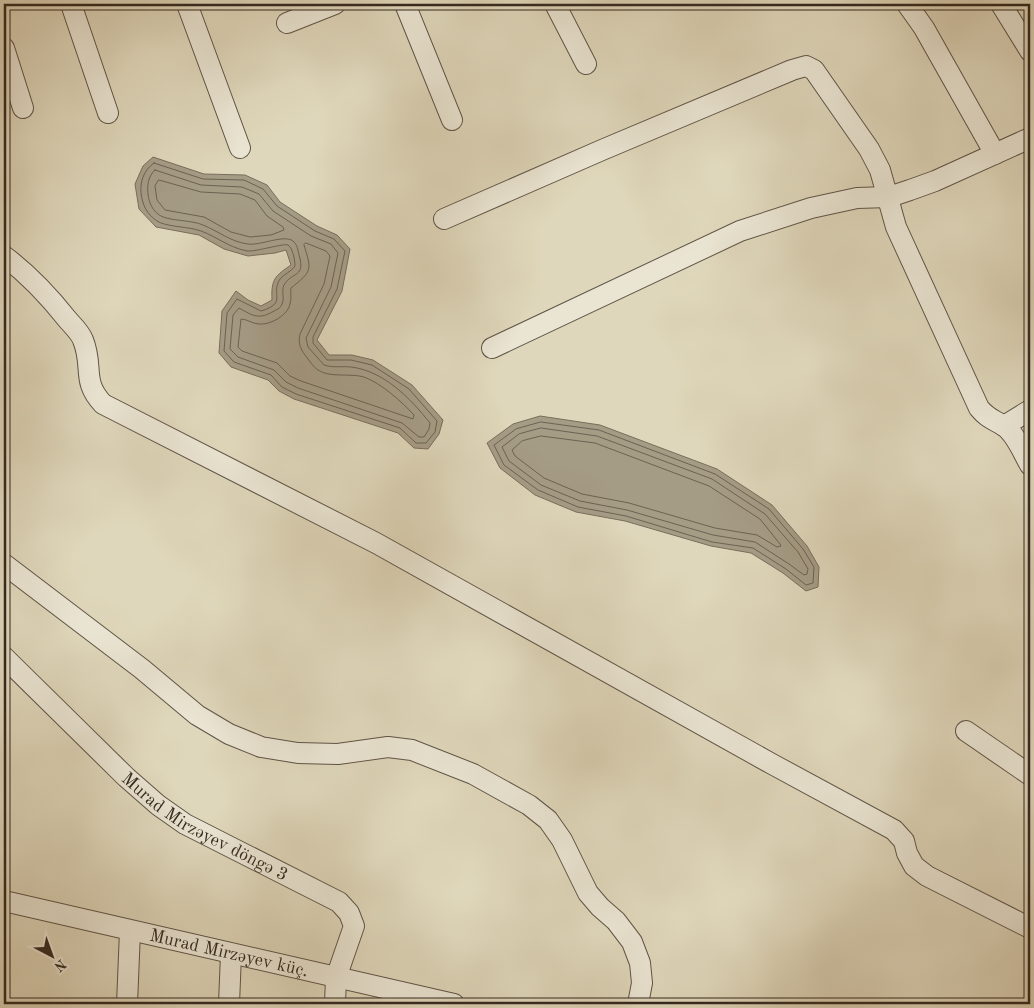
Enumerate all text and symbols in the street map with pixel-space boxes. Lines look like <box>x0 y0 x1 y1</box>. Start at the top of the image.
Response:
street label: Murad Mirzəyev döngə 3 <box>118 770 291 885</box>
street label: Murad Mirzəyev küç. <box>148 927 310 980</box>
north arrow <box>28 930 78 980</box>
text: N <box>51 956 69 974</box>

